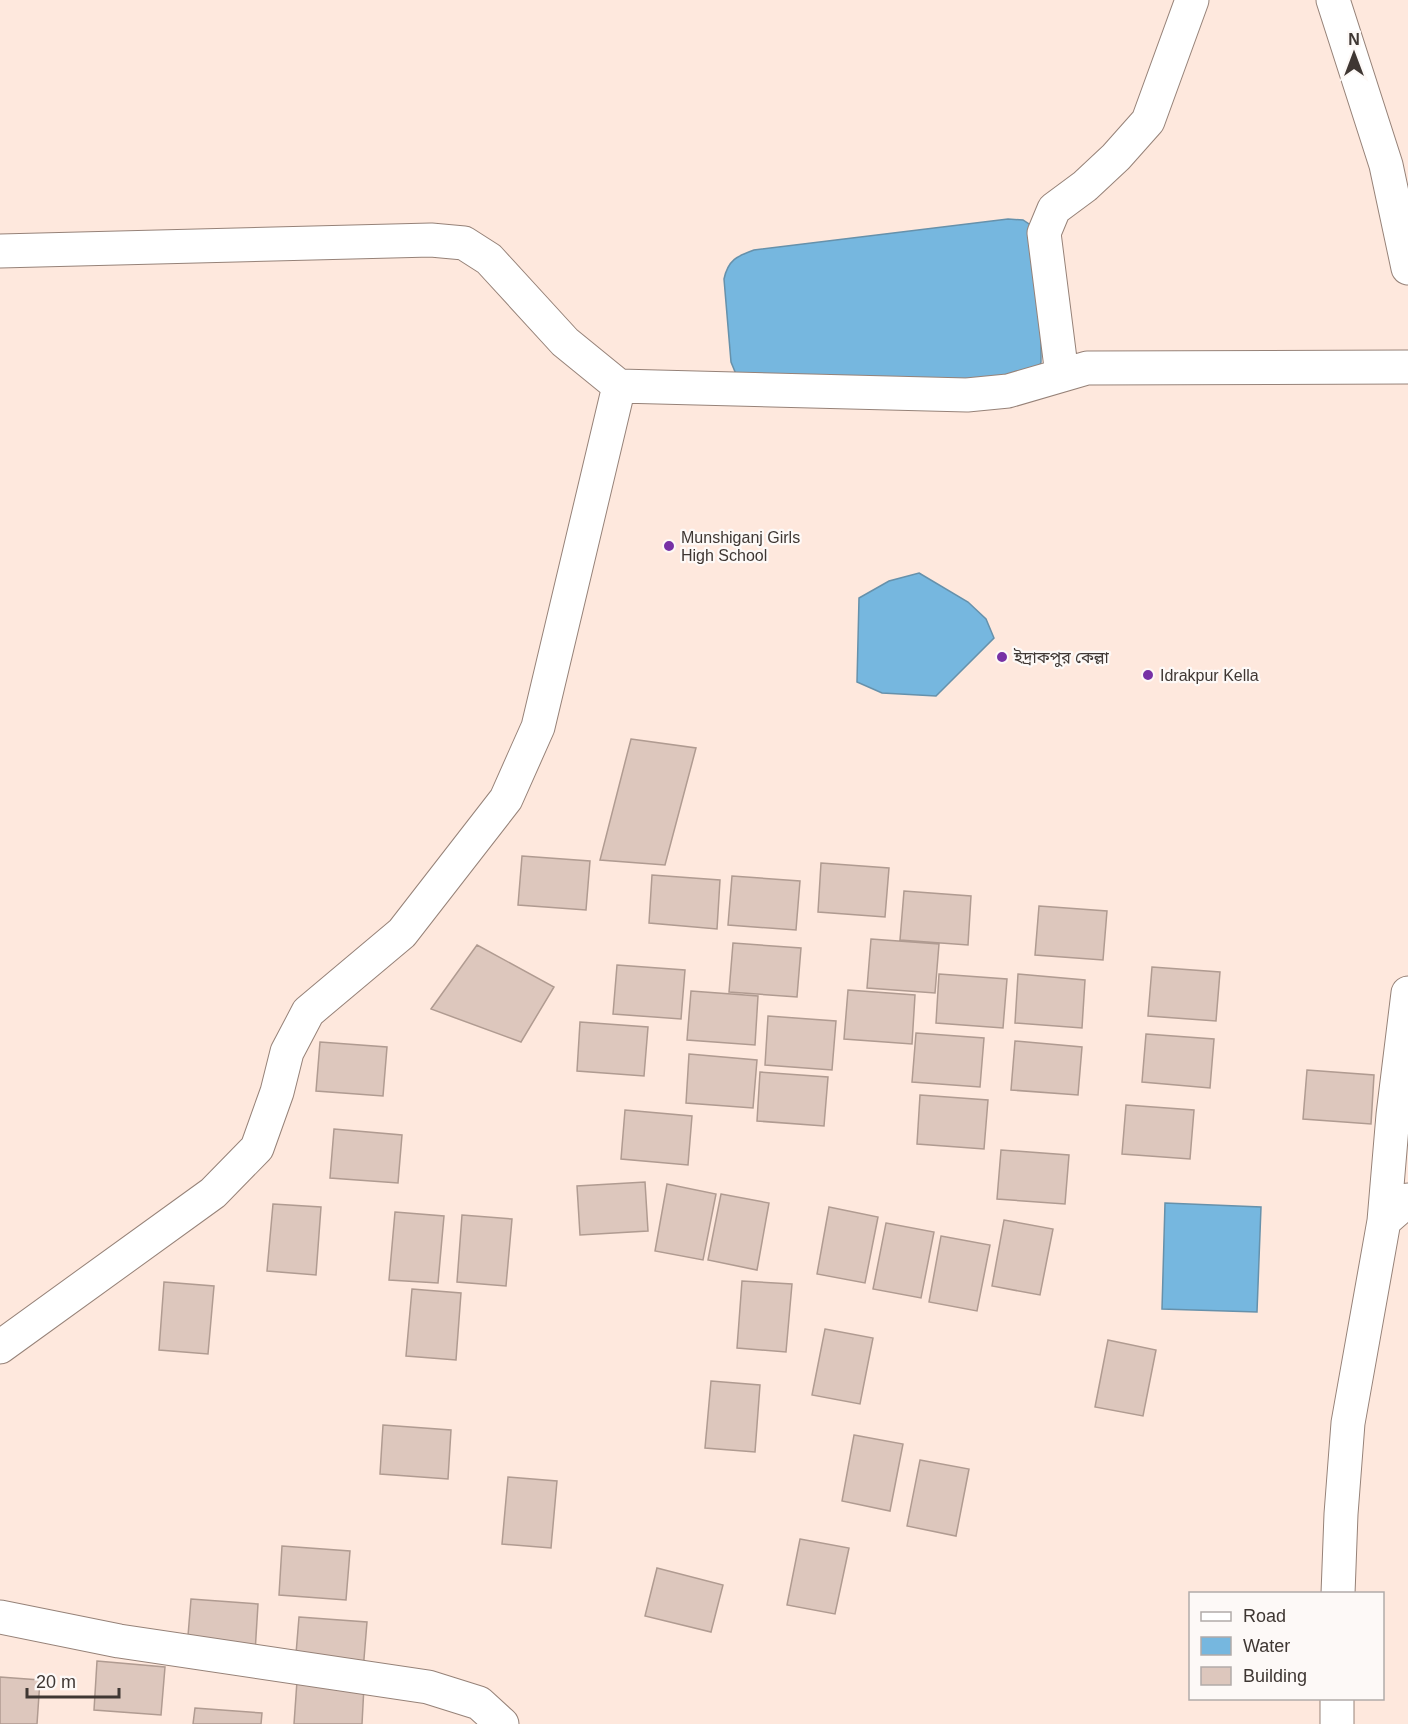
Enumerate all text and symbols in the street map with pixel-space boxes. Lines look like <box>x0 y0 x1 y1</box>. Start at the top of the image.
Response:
north arrow <box>1324 24 1384 84</box>
text: N <box>1348 31 1360 48</box>
place label: Munshiganj Girls High School <box>681 529 800 564</box>
marker: Munshiganj Girls High School <box>662 539 676 553</box>
place label: ইদ্রাকপুর কেল্লা <box>1013 648 1109 667</box>
marker: ইদ্রাকপুর কেল্লা <box>995 650 1009 664</box>
place label: Idrakpur Kella <box>1160 667 1259 684</box>
marker: Idrakpur Kella <box>1141 668 1155 682</box>
legend <box>1189 1592 1384 1700</box>
text: Road <box>1243 1606 1286 1626</box>
text: Water <box>1243 1636 1290 1656</box>
scale bar <box>27 1661 118 1699</box>
text: Building <box>1243 1666 1307 1686</box>
text: 20 m <box>36 1672 76 1692</box>

